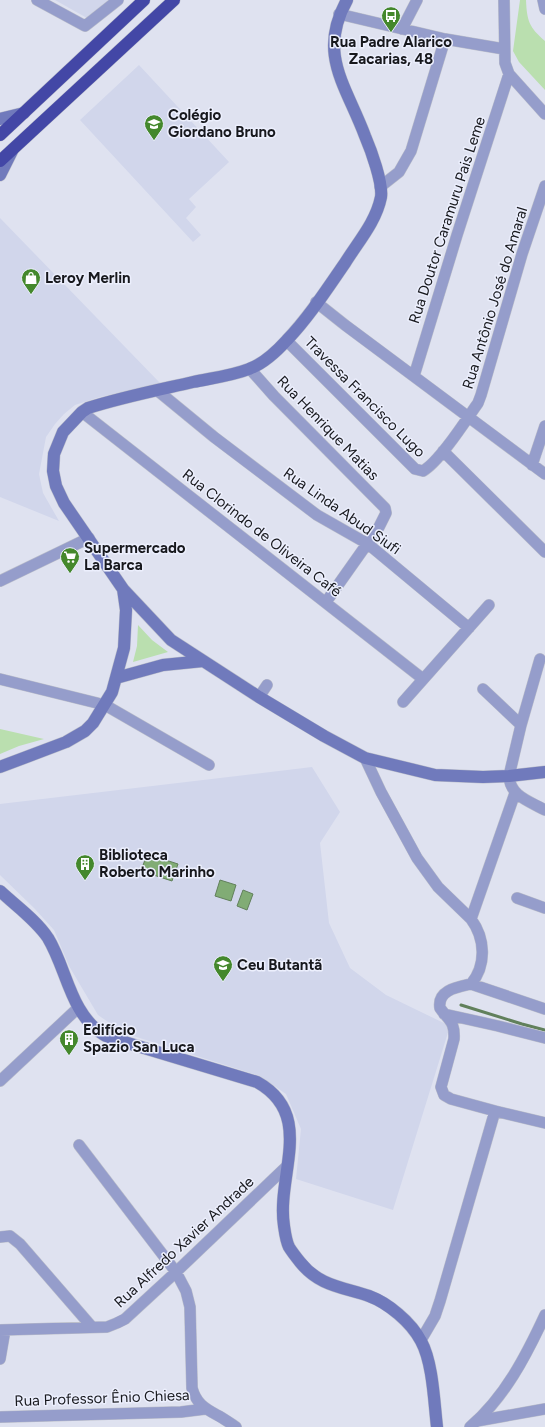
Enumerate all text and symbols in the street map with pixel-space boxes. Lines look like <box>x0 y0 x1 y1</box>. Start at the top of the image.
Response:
bus stop icon: Rua Padre Alarico Zacarias, 48 <box>380 5 402 33</box>
place label: Rua Padre Alarico Zacarias, 48 <box>330 33 452 68</box>
place label: Colégio Giordano Bruno <box>168 106 276 141</box>
school or university icon: Colégio Giordano Bruno <box>143 113 165 141</box>
street label: Rua Doutor Caramuru Pais Leme <box>405 114 489 326</box>
street label: Rua Antônio José do Amaral <box>459 205 531 391</box>
shop icon: Leroy Merlin <box>20 267 42 295</box>
place label: Leroy Merlin <box>45 269 131 287</box>
street label: Travessa Francisco Lugo <box>301 333 429 461</box>
street label: Rua Henrique Matias <box>273 372 383 484</box>
street label: Rua Linda Abud Siufi <box>280 464 404 558</box>
street label: Rua Clorindo de Oliveira Café <box>179 465 345 601</box>
place label: Supermercado La Barca <box>84 539 186 574</box>
supermarket icon: Supermercado La Barca <box>59 546 81 574</box>
place label: Biblioteca Roberto Marinho <box>99 846 215 881</box>
building icon: Biblioteca Roberto Marinho <box>74 853 96 881</box>
school or university icon: Ceu Butantã <box>212 954 234 982</box>
place label: Ceu Butantã <box>237 956 322 974</box>
place label: Edifício Spazio San Luca <box>83 1021 194 1056</box>
building icon: Edifício Spazio San Luca <box>58 1028 80 1056</box>
street label: Rua Alfredo Xavier Andrade <box>110 1173 258 1311</box>
street label: Rua Professor Ênio Chiesa <box>14 1386 190 1410</box>

